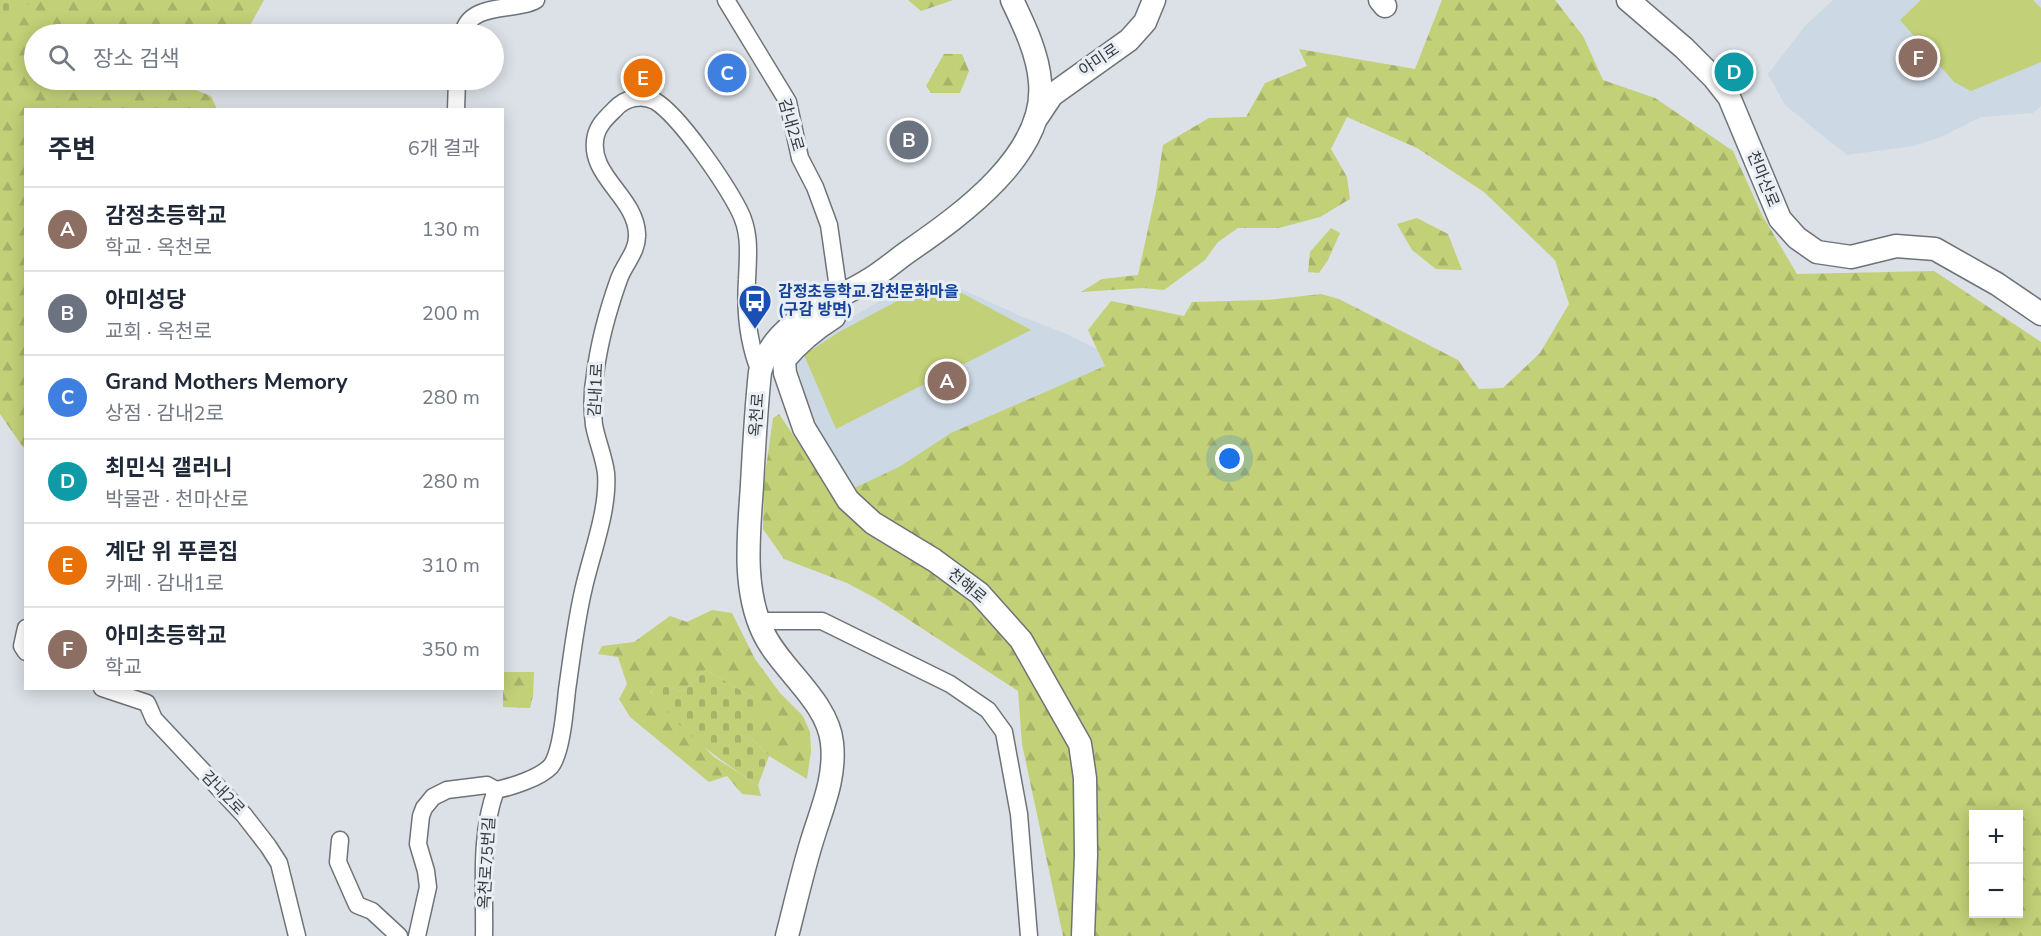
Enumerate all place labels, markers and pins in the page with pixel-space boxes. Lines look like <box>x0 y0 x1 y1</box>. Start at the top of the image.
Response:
pin: F <box>1898 36 1938 80</box>
pin: C <box>708 50 746 96</box>
pin: D <box>1714 50 1754 94</box>
pin: E <box>624 56 662 100</box>
pin: B <box>890 118 928 162</box>
place label: 감정초등학교.감천문화마을 (구감 방면) <box>778 281 959 321</box>
bus stop icon: 감정초등학교.감천문화마을 (구감 방면) <box>737 283 773 330</box>
pin: A <box>928 358 966 404</box>

